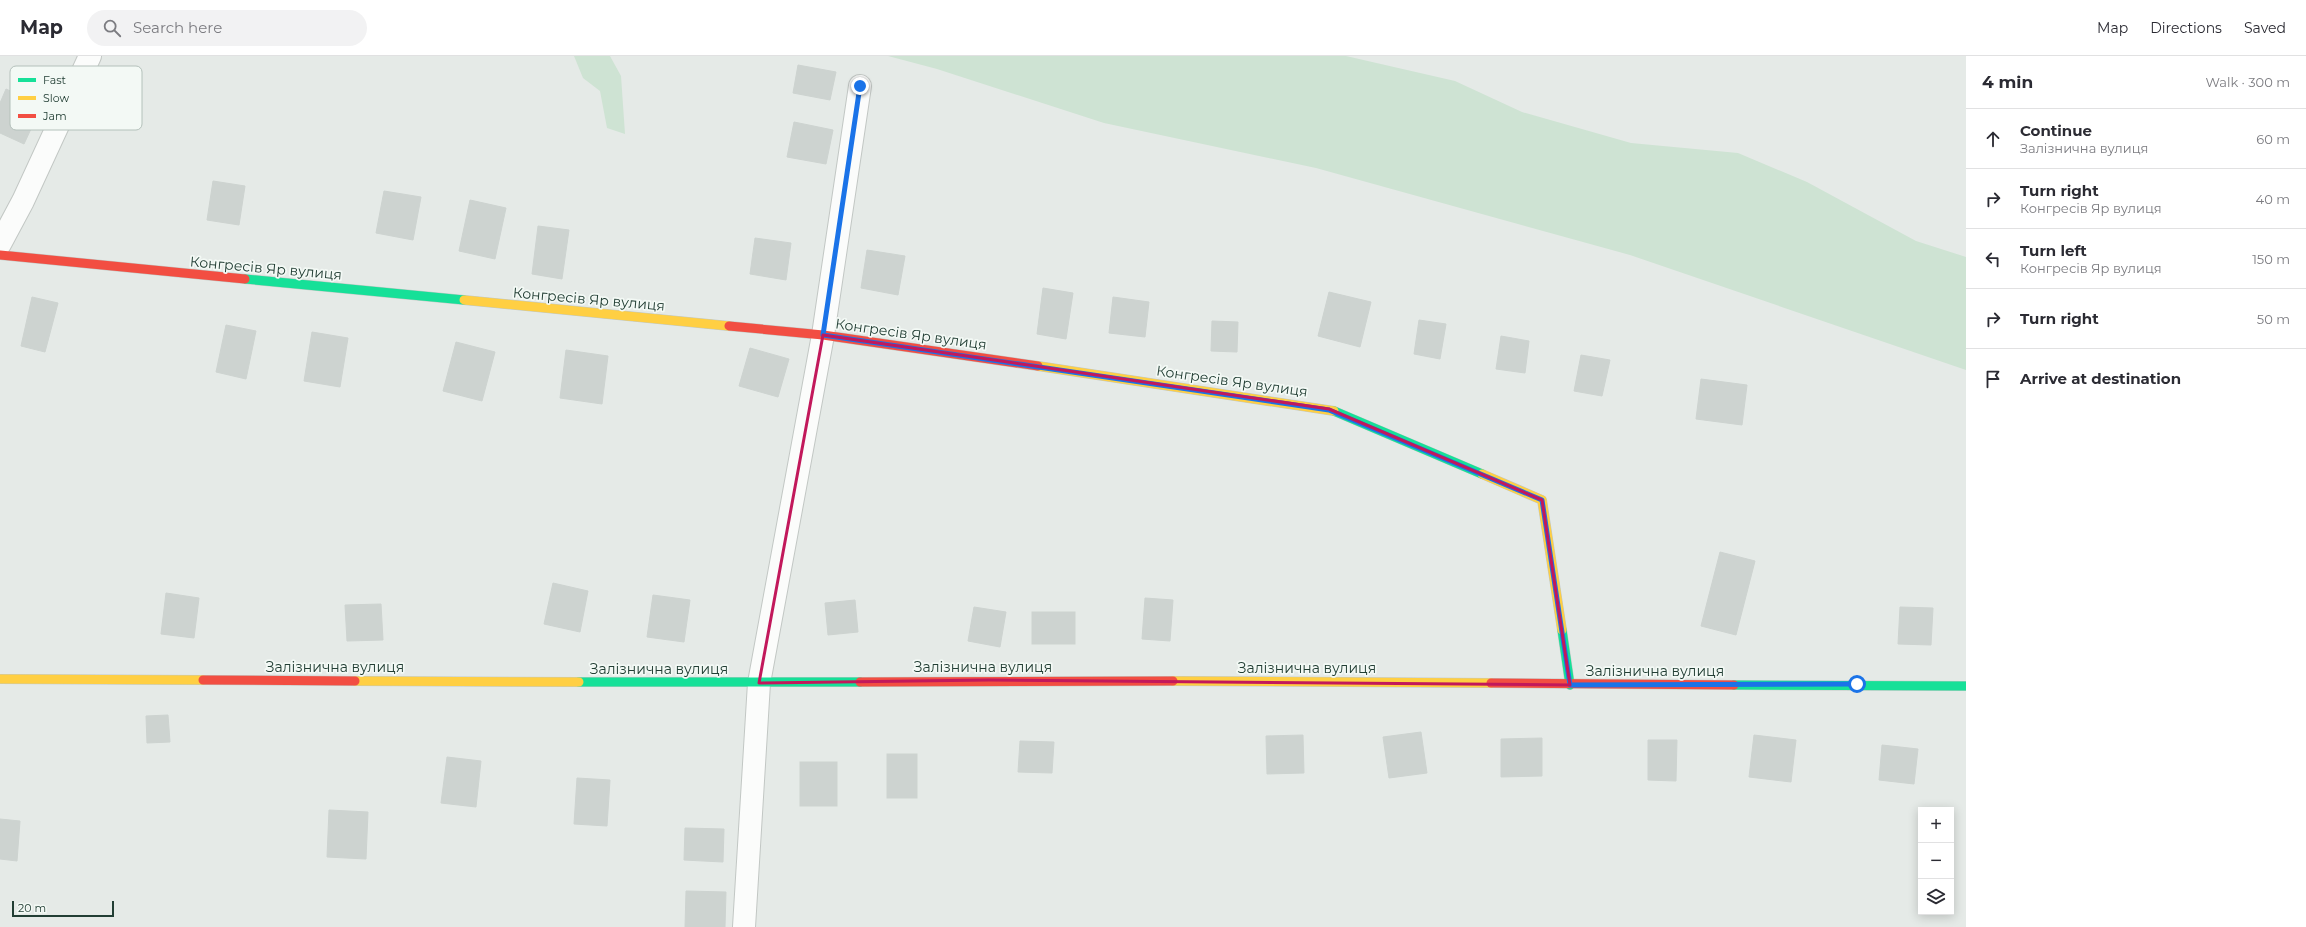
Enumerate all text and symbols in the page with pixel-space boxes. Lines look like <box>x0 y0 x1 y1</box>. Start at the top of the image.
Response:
search box <box>87 10 367 46</box>
text: Map <box>20 16 63 39</box>
icon: search <box>101 17 123 39</box>
text: Search here <box>133 18 222 37</box>
text: Map <box>2097 19 2128 37</box>
text: Directions <box>2150 19 2222 37</box>
text: Saved <box>2244 19 2286 37</box>
legend <box>10 66 142 130</box>
text: 4 min <box>1982 72 2033 92</box>
text: Fast <box>43 73 67 87</box>
text: Walk · 300 m <box>2205 74 2290 90</box>
route end <box>851 77 869 95</box>
text: Slow <box>43 91 69 105</box>
text: Jam <box>42 109 67 123</box>
text: Continue <box>2020 121 2092 140</box>
icon: ahead <box>1982 128 2004 150</box>
text: 60 m <box>2256 131 2290 147</box>
text: Залізнична вулиця <box>2020 140 2148 156</box>
text: Turn right <box>2020 181 2099 200</box>
icon: right <box>1982 188 2004 210</box>
text: 40 m <box>2256 191 2290 207</box>
text: Конгресів Яр вулиця <box>2020 200 2162 216</box>
text: Turn left <box>2020 241 2087 260</box>
icon: left <box>1982 248 2004 270</box>
text: 150 m <box>2252 251 2290 267</box>
street label: Конгресів Яр вулиця <box>189 252 343 284</box>
text: Конгресів Яр вулиця <box>2020 260 2162 276</box>
street label: Конгресів Яр вулиця <box>512 283 666 315</box>
icon: right <box>1982 308 2004 330</box>
text: Turn right <box>2020 309 2099 328</box>
text: 50 m <box>2257 311 2290 327</box>
street label: Конгресів Яр вулиця <box>834 314 988 354</box>
street label: Конгресів Яр вулиця <box>1155 361 1309 401</box>
icon: arrive <box>1982 368 2004 390</box>
text: Arrive at destination <box>2020 369 2181 388</box>
street label: Залізнична вулиця <box>266 658 404 676</box>
street label: Залізнична вулиця <box>914 658 1052 676</box>
street label: Залізнична вулиця <box>1238 659 1376 677</box>
street label: Залізнична вулиця <box>590 660 728 678</box>
street label: Залізнична вулиця <box>1586 662 1724 680</box>
route start <box>1848 675 1866 693</box>
map controls <box>1918 807 1954 915</box>
button: + <box>1918 807 1954 843</box>
button: − <box>1918 843 1954 879</box>
button: layers <box>1918 879 1954 915</box>
scale bar <box>12 899 114 918</box>
text: 20 m <box>18 901 46 915</box>

